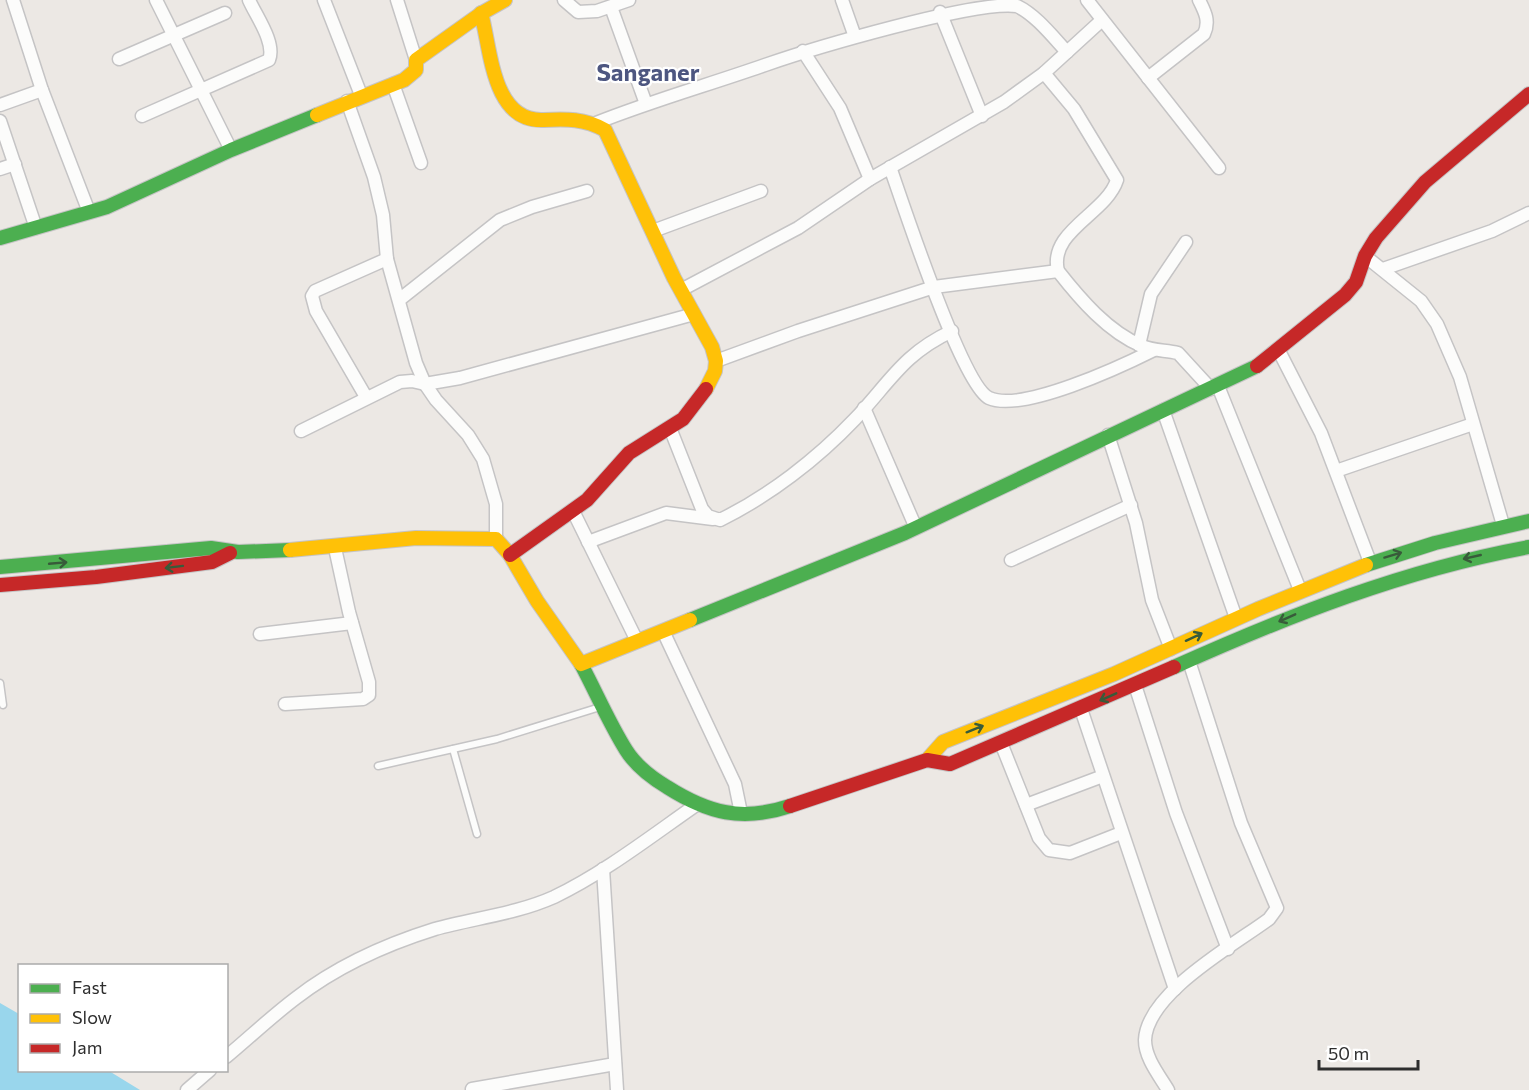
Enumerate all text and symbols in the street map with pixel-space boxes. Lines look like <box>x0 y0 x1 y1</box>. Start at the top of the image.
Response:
district label: Sanganer <box>596 57 700 86</box>
one-way arrow <box>1383 549 1402 560</box>
one-way arrow <box>1462 552 1481 564</box>
one-way arrow <box>48 557 68 568</box>
one-way arrow <box>165 562 185 573</box>
one-way arrow <box>1278 613 1296 624</box>
one-way arrow <box>1184 631 1202 643</box>
one-way arrow <box>1100 691 1118 703</box>
one-way arrow <box>966 723 984 734</box>
legend <box>18 964 228 1072</box>
text: Fast <box>72 976 107 998</box>
text: Slow <box>72 1006 112 1028</box>
scale bar <box>1319 1033 1418 1071</box>
text: Jam <box>72 1036 102 1058</box>
text: 50 m <box>1328 1042 1369 1064</box>

